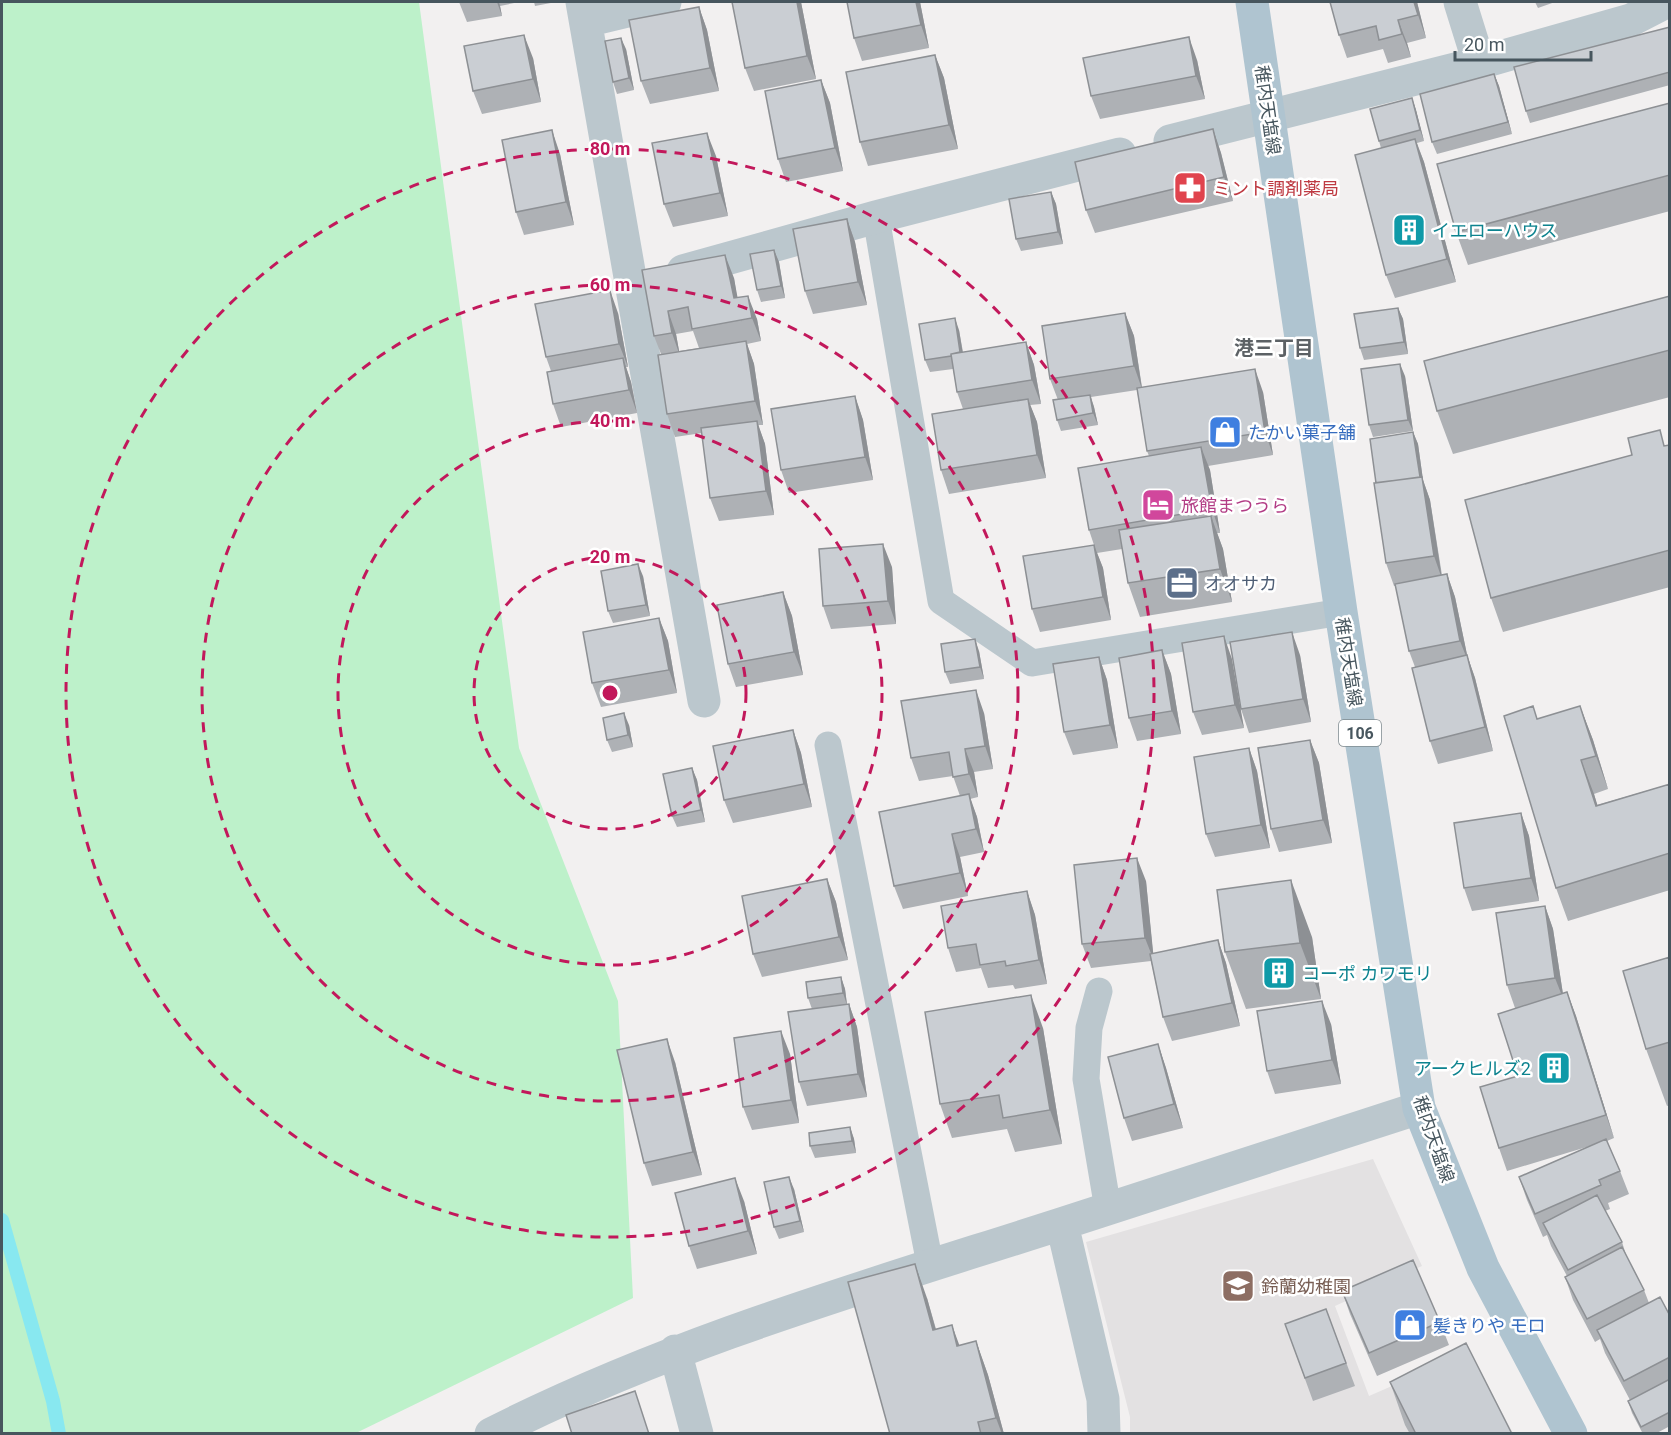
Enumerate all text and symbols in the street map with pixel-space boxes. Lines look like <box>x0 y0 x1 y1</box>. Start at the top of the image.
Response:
scale bar <box>1455 24 1592 62</box>
text: 20 m <box>1464 34 1504 55</box>
street label: 稚内天塩線 <box>1251 64 1285 156</box>
text: 80 m <box>590 138 630 159</box>
pharmacy icon: ミント調剤薬局 <box>1172 170 1208 206</box>
place label: ミント調剤薬局 <box>1213 178 1339 199</box>
building icon: イエローハウス <box>1391 212 1427 248</box>
place label: イエローハウス <box>1432 220 1557 241</box>
text: 60 m <box>590 274 630 295</box>
district label: 港三丁目 <box>1234 336 1314 360</box>
text: 40 m <box>590 410 630 431</box>
shop icon: たかい菓子舗 <box>1207 414 1243 450</box>
place label: たかい菓子舗 <box>1248 422 1356 443</box>
hotel icon: 旅館まつうら <box>1140 487 1176 523</box>
place label: 旅館まつうら <box>1181 495 1289 516</box>
text: 20 m <box>590 546 630 567</box>
office icon: オオサカ <box>1164 565 1200 601</box>
place label: オオサカ <box>1205 573 1277 594</box>
street label: 稚内天塩線 <box>1332 616 1366 708</box>
centre of rings <box>600 683 620 703</box>
road number: 106 <box>1339 720 1381 746</box>
building icon: コーポ カワモリ <box>1261 955 1297 991</box>
place label: コーポ カワモリ <box>1302 963 1432 984</box>
building icon: アークヒルズ2 <box>1536 1050 1572 1086</box>
place label: アークヒルズ2 <box>1414 1058 1531 1079</box>
street label: 稚内天塩線 <box>1409 1093 1459 1185</box>
school or university icon: 鈴蘭幼稚園 <box>1220 1268 1256 1304</box>
place label: 鈴蘭幼稚園 <box>1261 1276 1351 1297</box>
shop icon: 髪きりや モロ <box>1392 1307 1428 1343</box>
place label: 髪きりや モロ <box>1433 1315 1545 1336</box>

